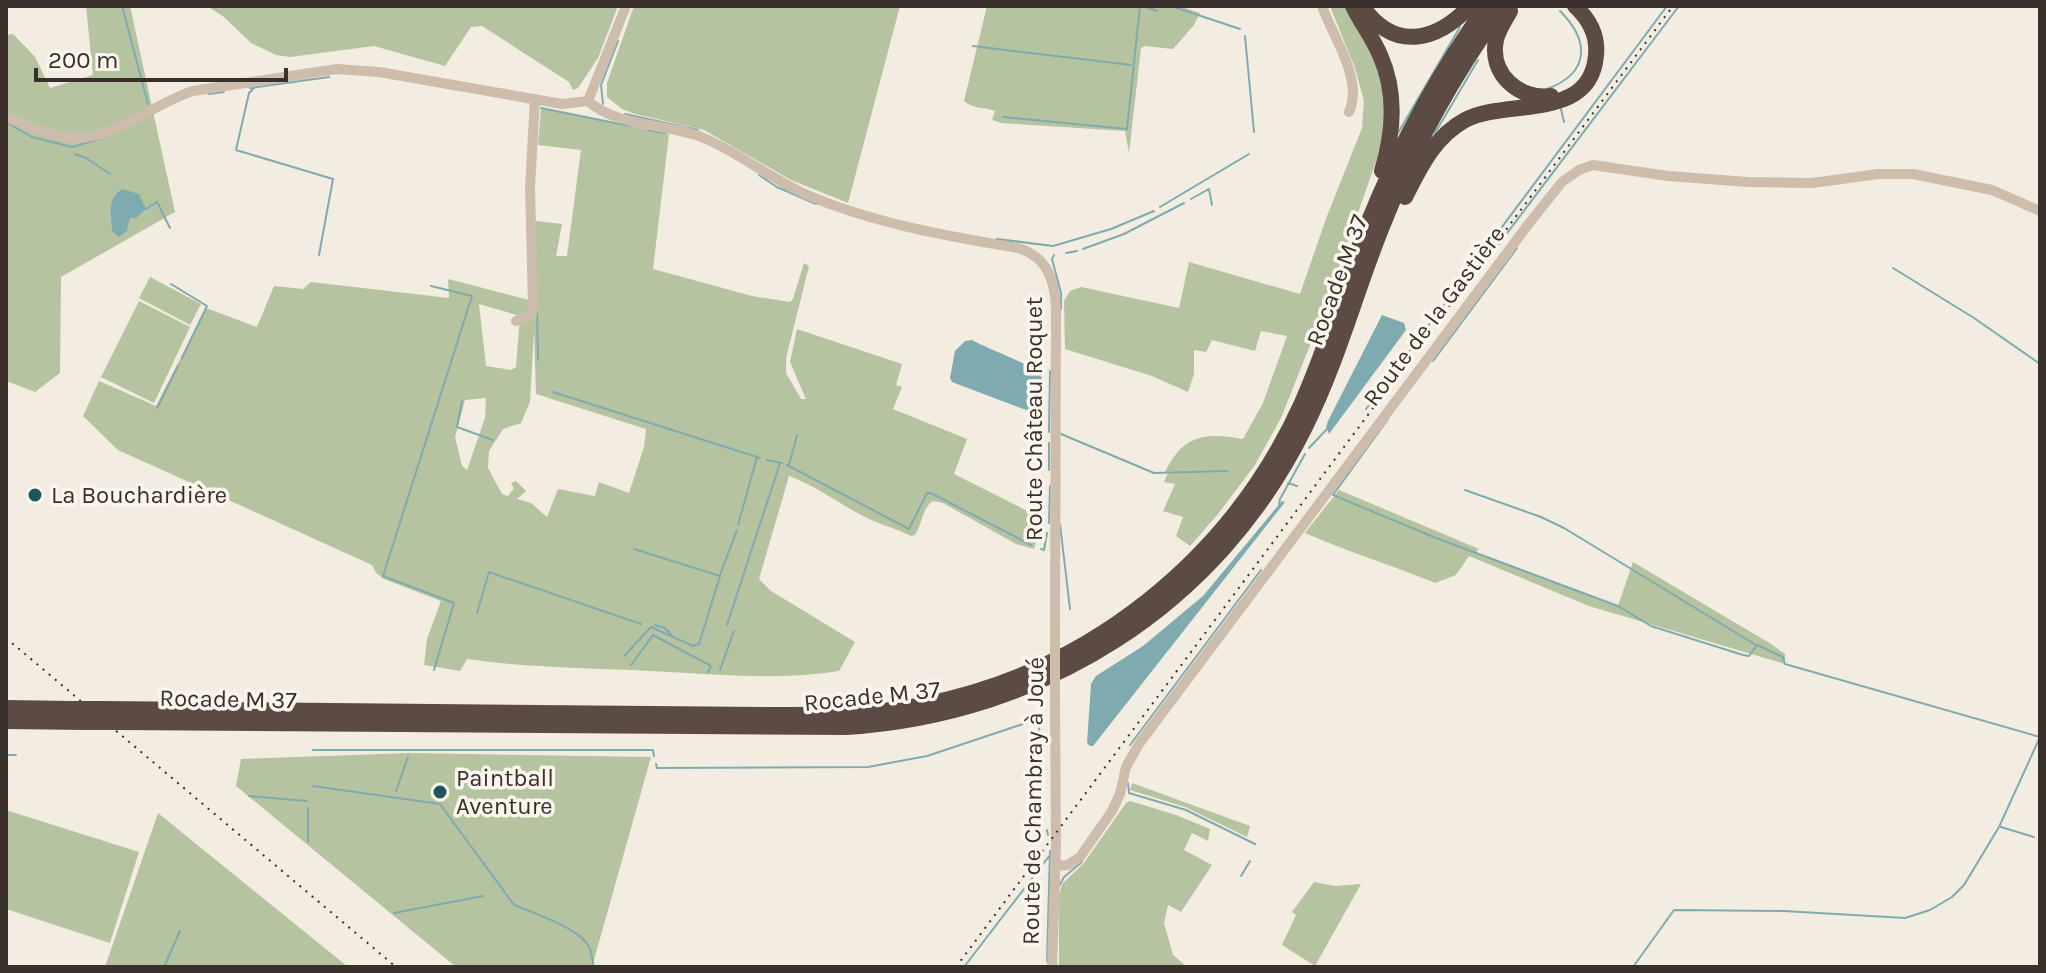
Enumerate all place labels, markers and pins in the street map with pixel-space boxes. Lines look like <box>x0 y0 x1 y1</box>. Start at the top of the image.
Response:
place label: La Bouchardière <box>51 481 227 509</box>
marker: La Bouchardière <box>26 486 44 504</box>
place label: Paintball Aventure <box>456 764 554 820</box>
marker: Paintball Aventure <box>431 783 449 801</box>

